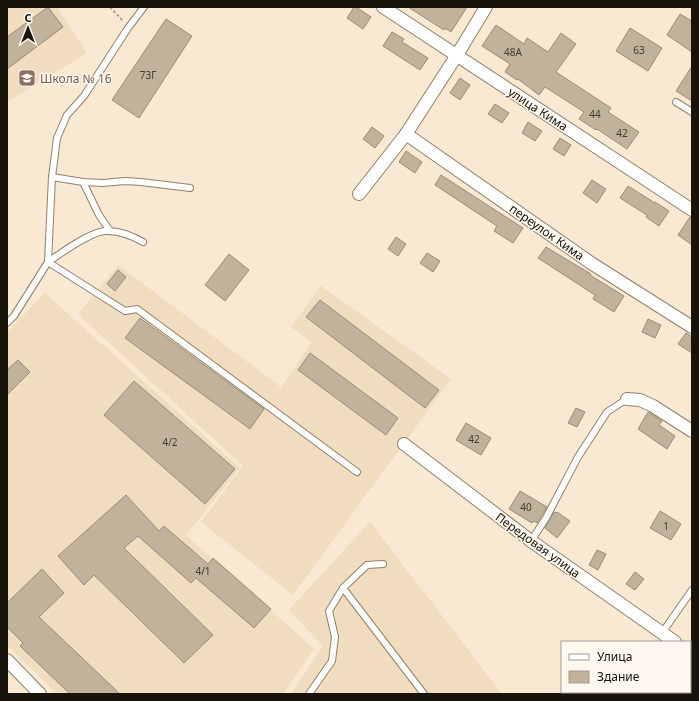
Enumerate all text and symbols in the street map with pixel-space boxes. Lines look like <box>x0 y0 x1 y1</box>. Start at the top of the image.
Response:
north arrow <box>8 8 48 48</box>
text: С <box>24 10 32 25</box>
house number: 63 <box>633 43 645 57</box>
house number: 48А <box>504 45 523 59</box>
school or university icon: Школа № 16 <box>17 68 37 88</box>
house number: 73Г <box>140 68 156 82</box>
place label: Школа № 16 <box>40 70 112 87</box>
street label: улица Кима <box>505 83 571 135</box>
house number: 44 <box>589 107 601 121</box>
house number: 42 <box>616 126 628 140</box>
street label: переулок Кима <box>506 200 588 264</box>
house number: 42 <box>468 432 480 446</box>
house number: 4/2 <box>162 435 178 449</box>
house number: 40 <box>520 500 532 514</box>
street label: Передовая улица <box>492 508 584 582</box>
house number: 1 <box>663 519 669 533</box>
house number: 4/1 <box>195 564 211 578</box>
legend <box>561 641 691 693</box>
text: Улица <box>597 648 632 665</box>
text: Здание <box>597 668 640 685</box>

